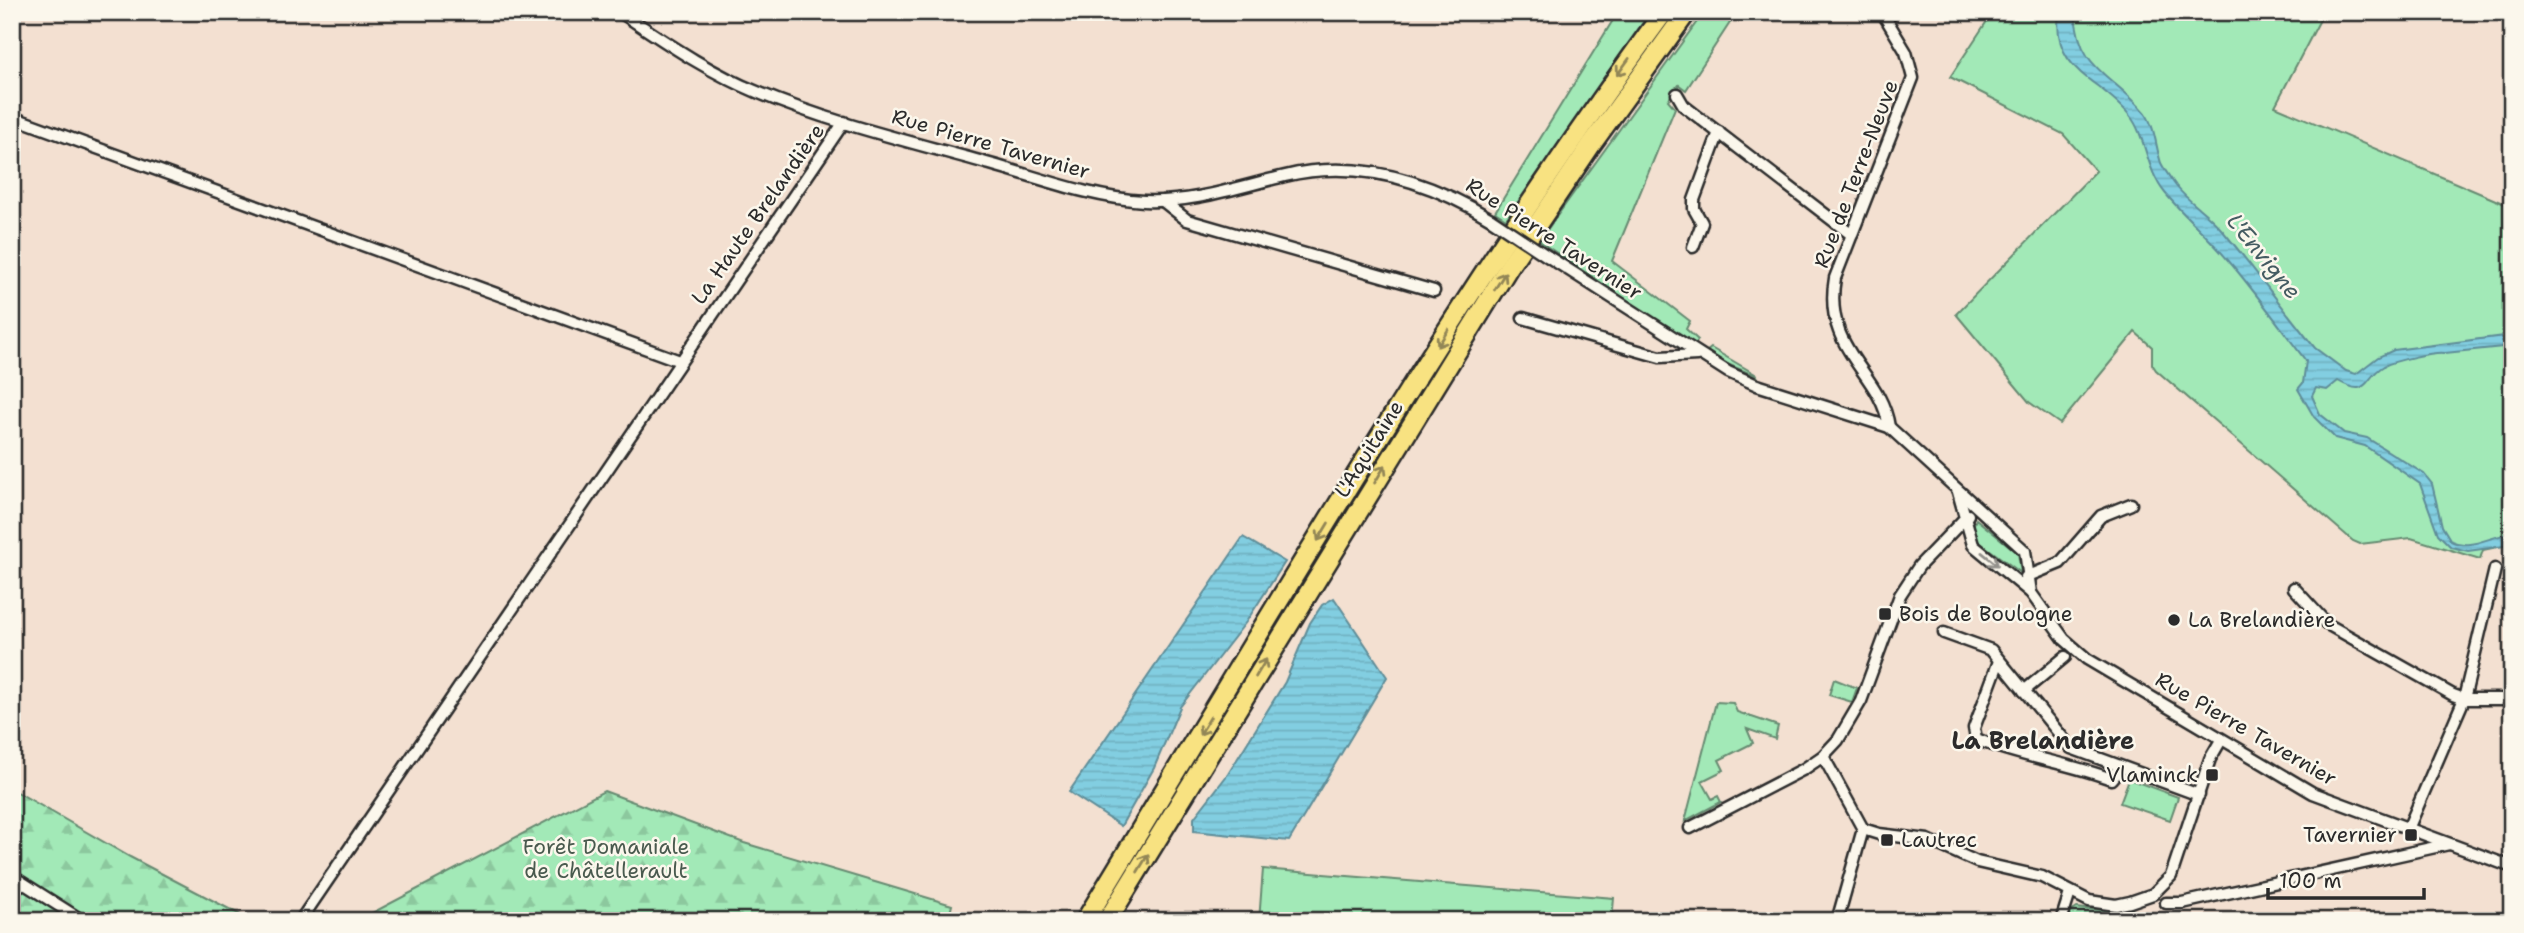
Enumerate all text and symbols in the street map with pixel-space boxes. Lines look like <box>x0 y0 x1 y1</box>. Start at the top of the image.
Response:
one-way arrow <box>1616 57 1631 76</box>
street label: Rue de Terre-Neuve <box>1807 76 1905 272</box>
street label: Rue Pierre Tavernier <box>889 102 1094 186</box>
street label: La Haute Brelandière <box>685 118 831 310</box>
street label: Rue Pierre Tavernier <box>1460 171 1648 307</box>
water label: L'Envigne <box>2220 207 2308 305</box>
one-way arrow <box>1492 272 1507 291</box>
one-way arrow <box>1435 328 1450 347</box>
street label: L'Aquitaine <box>1328 395 1410 503</box>
one-way arrow <box>1373 465 1387 485</box>
one-way arrow <box>1316 521 1330 541</box>
one-way arrow <box>1981 552 1999 567</box>
place label: Bois de Boulogne <box>1899 600 2073 628</box>
marker: Bois de Boulogne <box>1877 606 1893 622</box>
place label: La Brelandière <box>2188 606 2335 634</box>
marker: La Brelandière <box>2166 612 2182 628</box>
one-way arrow <box>1255 659 1269 679</box>
street label: Rue Pierre Tavernier <box>2150 666 2342 792</box>
one-way arrow <box>1197 715 1211 735</box>
district label: La Brelandière <box>1951 725 2135 757</box>
place label: Vlaminck <box>2106 761 2198 789</box>
marker: Vlaminck <box>2204 767 2220 783</box>
place label: Tavernier <box>2303 821 2397 849</box>
place label: Lautrec <box>1901 826 1977 854</box>
marker: Tavernier <box>2403 827 2419 843</box>
marker: Lautrec <box>1879 832 1895 848</box>
park label: Forêt Domaniale de Châtellerault <box>522 833 690 885</box>
one-way arrow <box>1136 853 1150 873</box>
scale bar <box>2268 856 2424 900</box>
text: 100 m <box>2279 867 2342 895</box>

